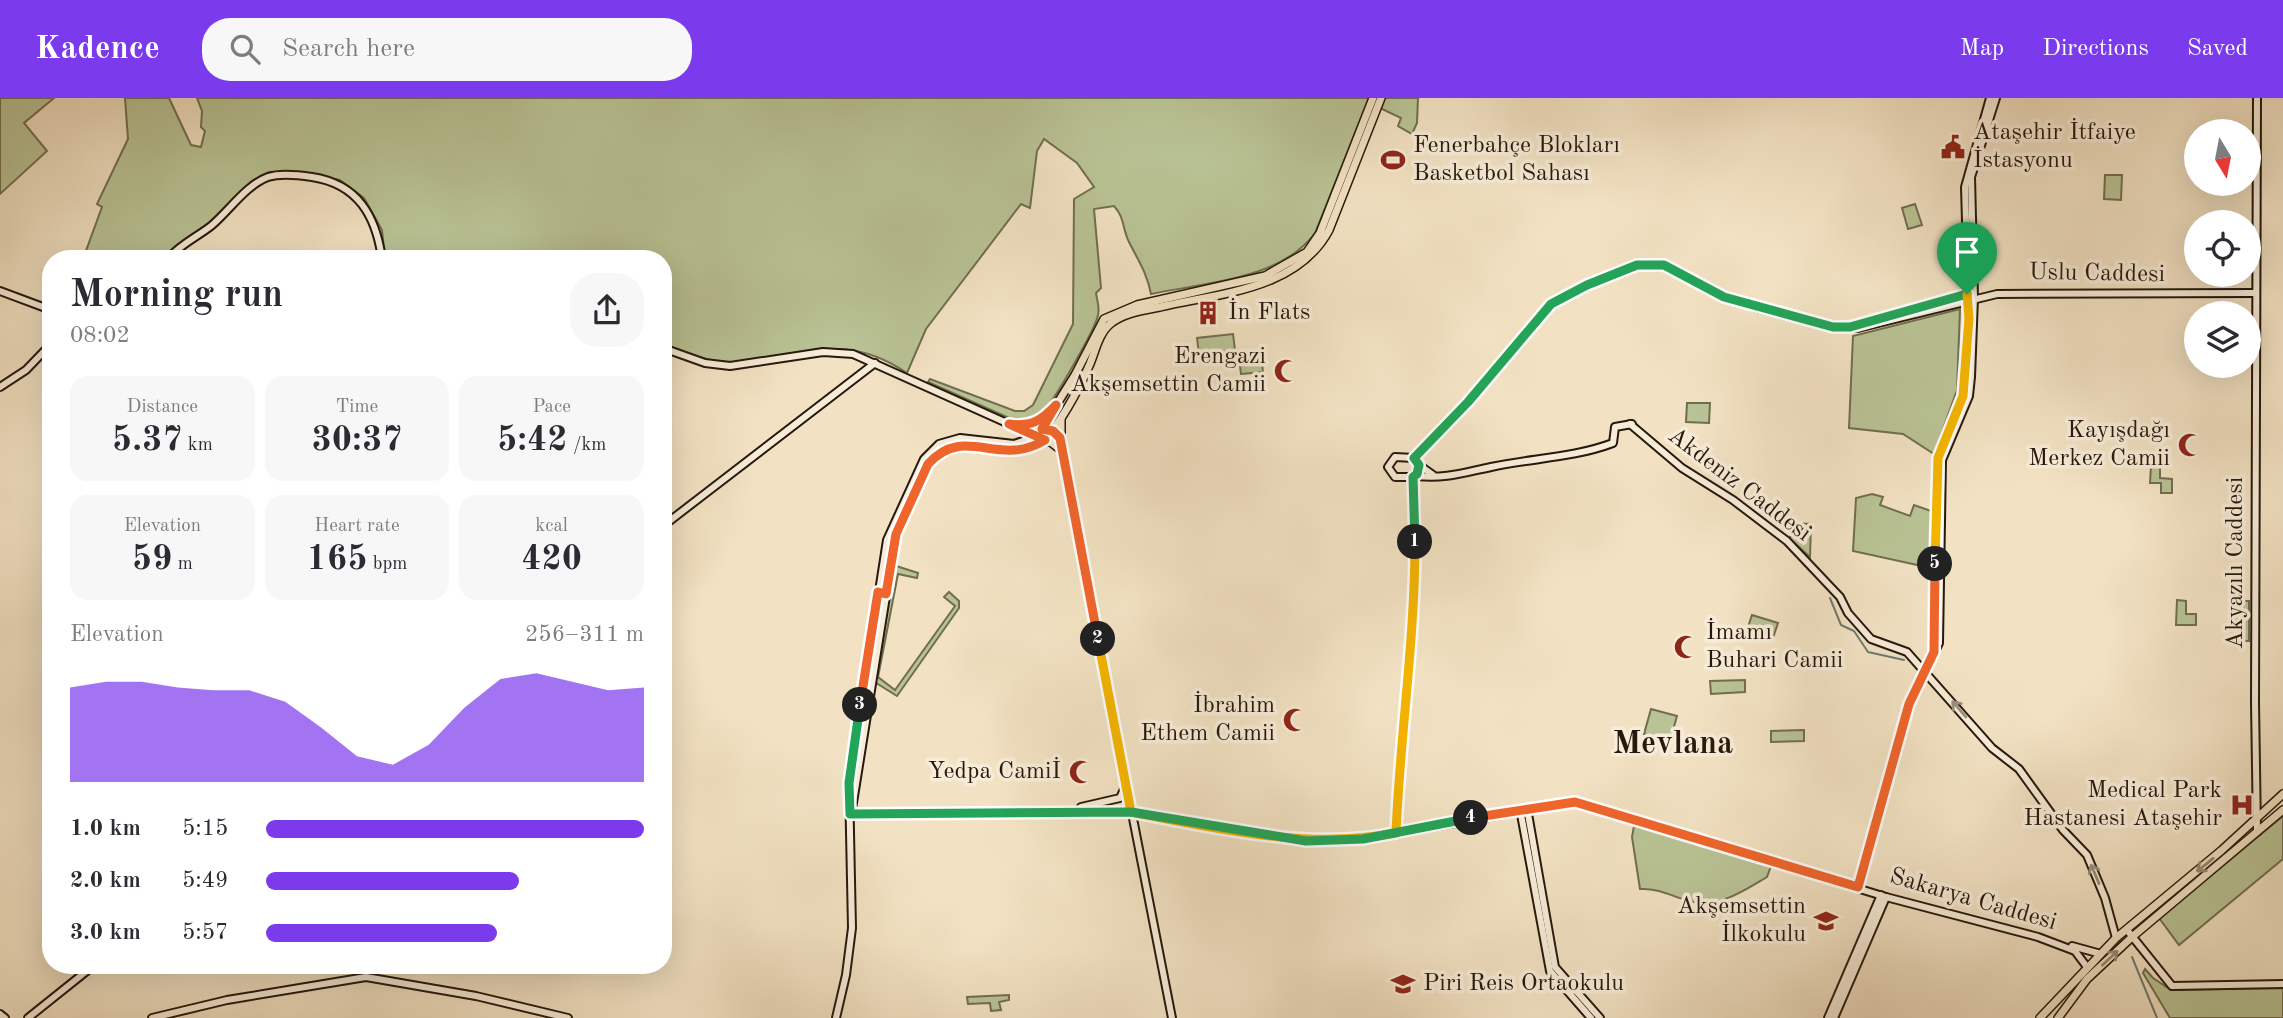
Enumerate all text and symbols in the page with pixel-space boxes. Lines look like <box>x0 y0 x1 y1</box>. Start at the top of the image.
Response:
search box <box>202 18 692 81</box>
icon: search <box>226 30 264 68</box>
text: Kadence <box>35 33 160 66</box>
text: Search here <box>282 36 415 62</box>
text: Map <box>1960 37 2004 61</box>
text: Directions <box>2042 37 2149 61</box>
text: Saved <box>2187 37 2248 61</box>
place label: Ataşehir İtfaiye İstasyonu <box>1973 118 2136 173</box>
north arrow <box>2184 119 2261 196</box>
map controls <box>2184 119 2261 378</box>
public building icon: Ataşehir İtfaiye İstasyonu <box>1939 133 1967 161</box>
place label: Fenerbahçe Blokları Basketbol Sahası <box>1413 134 1620 186</box>
sports icon: Fenerbahçe Blokları Basketbol Sahası <box>1379 146 1407 174</box>
button: locate <box>2184 210 2261 287</box>
pin <box>1937 222 1997 294</box>
icon: arrive <box>1948 233 1986 271</box>
street label: Uslu Caddesi <box>2029 261 2165 287</box>
button: share <box>570 273 644 347</box>
text: Morning run <box>70 277 283 315</box>
place label: İn Flats <box>1228 298 1311 325</box>
building icon: İn Flats <box>1194 299 1222 327</box>
button: layers <box>2184 301 2261 378</box>
text: 08:02 <box>70 324 130 347</box>
place label: Erengazi Akşemsettin Camii <box>1070 345 1266 397</box>
mosque icon: Erengazi Akşemsettin Camii <box>1272 357 1300 385</box>
text: Distance <box>127 398 198 417</box>
text: Time <box>336 398 378 417</box>
text: Pace <box>532 398 571 417</box>
place label: Kayışdağı Merkez Camii <box>2028 419 2170 471</box>
text: 5.37 <box>112 423 183 458</box>
text: 30:37 <box>311 423 403 458</box>
text: 5:42 <box>497 423 568 458</box>
street label: Akdeniz Caddesi <box>1663 424 1815 546</box>
mosque icon: Kayışdağı Merkez Camii <box>2176 431 2204 459</box>
text: km <box>183 436 213 455</box>
text: /km <box>568 436 606 455</box>
street label: Akyazılı Caddesi <box>2224 477 2248 649</box>
text: Elevation <box>124 517 201 536</box>
text: Heart rate <box>314 517 400 536</box>
text: kcal <box>535 517 568 536</box>
pin: 1 <box>1398 524 1432 560</box>
text: 1 <box>1409 532 1420 551</box>
text: 59 <box>132 542 172 577</box>
text: 165 <box>307 542 367 577</box>
text: 420 <box>521 542 582 577</box>
pin: 5 <box>1918 546 1952 582</box>
text: 5 <box>1929 554 1940 573</box>
text: m <box>172 555 193 574</box>
text: bpm <box>367 555 407 574</box>
place label: İmamı Buhari Camii <box>1706 618 1843 673</box>
pin: 2 <box>1080 622 1116 656</box>
text: Elevation <box>70 623 164 646</box>
text: 256–311 m <box>525 623 644 646</box>
text: 2 <box>1092 629 1103 648</box>
mosque icon: İmamı Buhari Camii <box>1672 633 1700 661</box>
pin: 3 <box>842 688 878 722</box>
place label: İbrahim Ethem Camii <box>1140 691 1275 746</box>
text: 3 <box>854 695 865 714</box>
one-way arrow <box>1951 700 1967 718</box>
mosque icon: İbrahim Ethem Camii <box>1281 706 1309 734</box>
district label: Mevlana <box>1613 729 1733 761</box>
place label: Yedpa Camiİ <box>928 757 1061 784</box>
mosque icon: Yedpa Camiİ <box>1067 758 1095 786</box>
place label: Medical Park Hastanesi Ataşehir <box>2024 779 2222 831</box>
hospital icon: Medical Park Hastanesi Ataşehir <box>2228 791 2256 819</box>
pin: 4 <box>1454 800 1488 836</box>
text: 4 <box>1465 808 1476 827</box>
text: 1.0 km <box>70 817 141 840</box>
text: 5:15 <box>182 817 228 840</box>
one-way arrow <box>2196 857 2214 873</box>
one-way arrow <box>2088 864 2101 885</box>
street label: Sakarya Caddesi <box>1887 865 2059 935</box>
text: 2.0 km <box>70 869 141 892</box>
text: 5:49 <box>182 869 228 892</box>
place label: Akşemsettin İlkokulu <box>1677 895 1806 947</box>
school or university icon: Akşemsettin İlkokulu <box>1812 907 1840 935</box>
text: 3.0 km <box>70 921 141 944</box>
text: 5:57 <box>182 921 228 944</box>
one-way arrow <box>2101 949 2118 966</box>
school or university icon: Piri Reis Ortaokulu <box>1389 970 1417 998</box>
place label: Piri Reis Ortaokulu <box>1423 972 1624 996</box>

